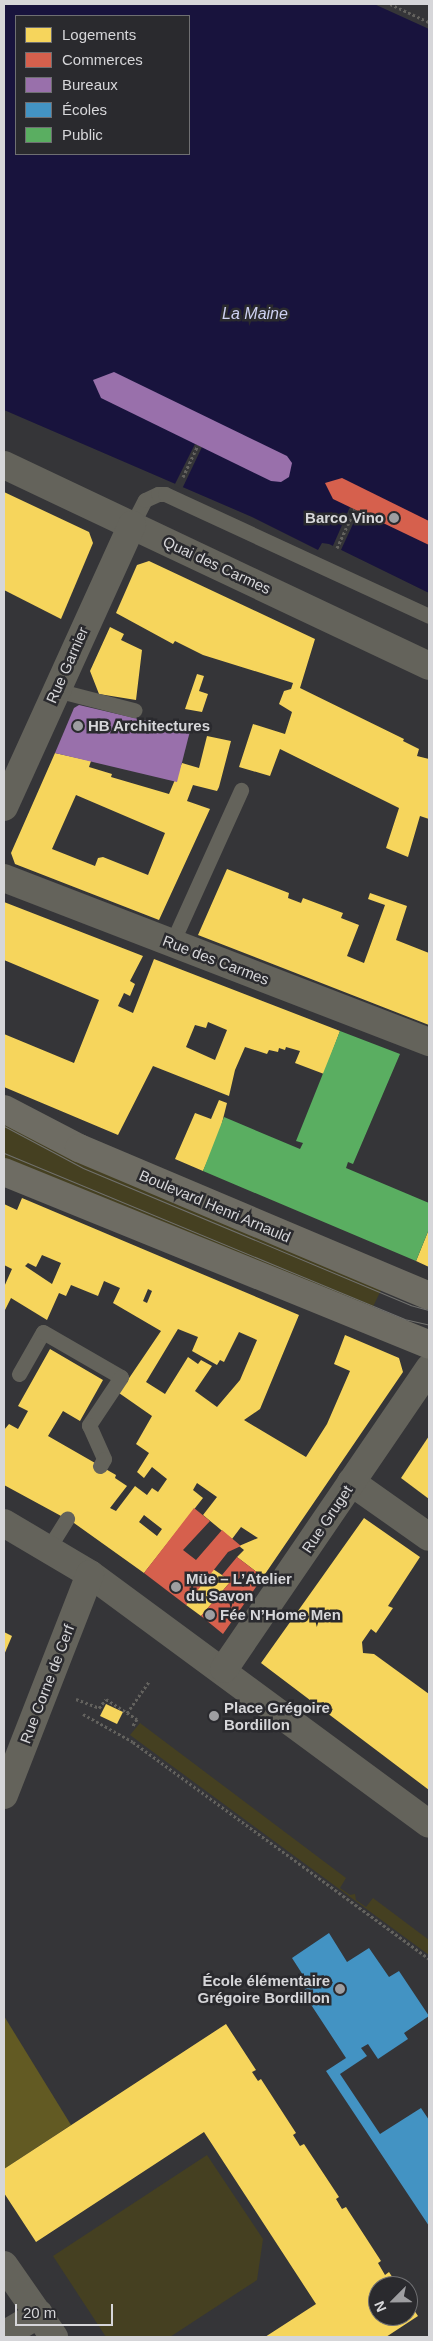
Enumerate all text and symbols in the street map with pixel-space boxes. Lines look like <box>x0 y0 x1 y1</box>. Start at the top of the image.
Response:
legend <box>15 15 190 155</box>
text: Logements <box>62 26 136 43</box>
text: Commerces <box>62 51 143 68</box>
text: Bureaux <box>62 76 118 93</box>
text: Écoles <box>62 101 107 118</box>
text: Public <box>62 126 103 143</box>
water label: La Maine <box>222 304 288 324</box>
place label: Barco Vino <box>305 509 384 527</box>
marker: Barco Vino <box>388 512 400 524</box>
street label: Quai des Carmes <box>160 532 274 598</box>
street label: Rue Garnier <box>42 624 92 706</box>
place label: HB Architectures <box>88 717 211 735</box>
marker: HB Architectures <box>72 720 84 732</box>
street label: Rue des Carmes <box>160 931 272 989</box>
street label: Boulevard Henri Arnauld <box>136 1166 294 1246</box>
street label: Rue Gruget <box>298 1482 356 1556</box>
place label: Müe – L’Atelier du Savon <box>186 1569 292 1604</box>
marker: Müe – L’Atelier du Savon <box>170 1581 182 1593</box>
place label: Fée N’Home Men <box>220 1606 341 1624</box>
marker: Fée N’Home Men <box>204 1609 216 1621</box>
street label: Rue Corne de Cerf <box>16 1622 78 1746</box>
place label: Place Grégoire Bordillon <box>224 1698 330 1733</box>
marker: Place Grégoire Bordillon <box>208 1710 220 1722</box>
place label: École élémentaire Grégoire Bordillon <box>197 1971 330 2006</box>
marker: École élémentaire Grégoire Bordillon <box>334 1983 346 1995</box>
north arrow <box>368 2276 418 2326</box>
scale bar <box>18 2294 115 2326</box>
text: N <box>371 2299 389 2314</box>
text: 20 m <box>23 2304 56 2321</box>

